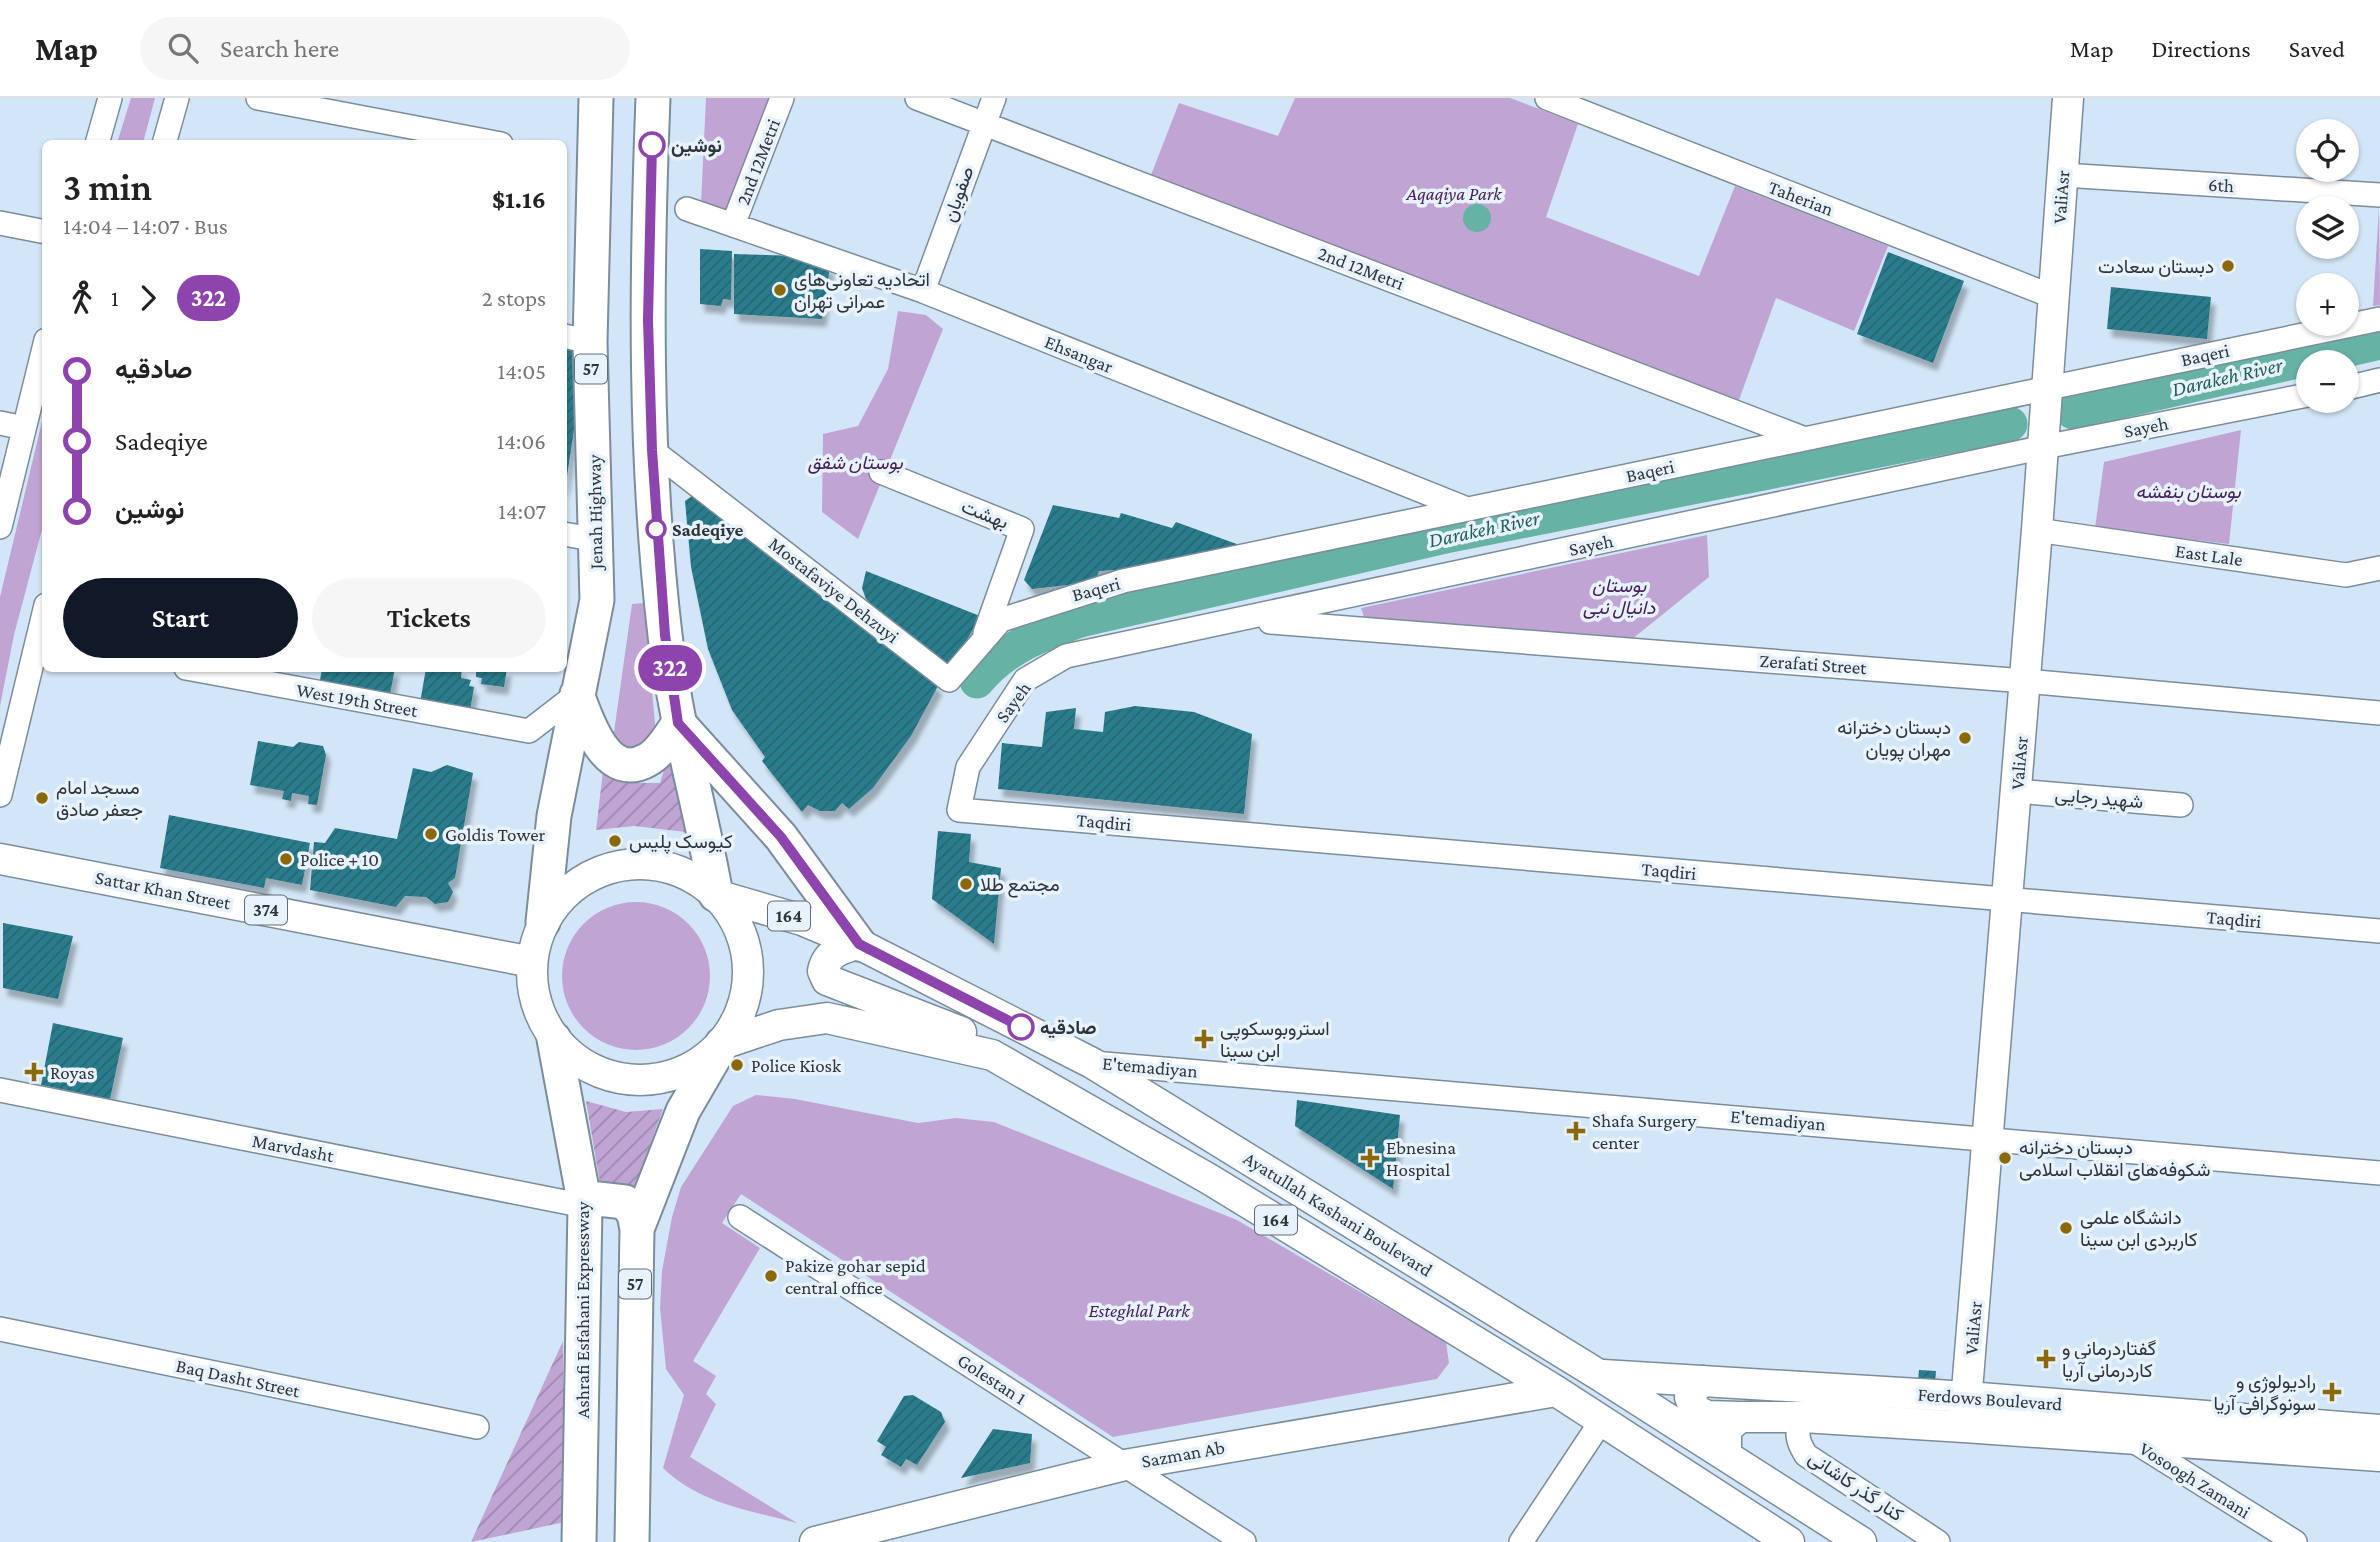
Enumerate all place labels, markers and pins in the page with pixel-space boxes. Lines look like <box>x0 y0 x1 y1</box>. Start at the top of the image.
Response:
marker: نوشین <box>639 132 665 158</box>
place label: نوشین <box>671 135 722 158</box>
place label: دبستان سعادت <box>2098 256 2214 278</box>
marker: دبستان سعادت <box>2220 258 2236 274</box>
place label: اتحادیه تعاونی‌های عمرانی تهران <box>794 269 930 313</box>
marker: اتحادیه تعاونی‌های عمرانی تهران <box>772 282 788 298</box>
marker: Sadeqiye <box>646 519 666 539</box>
place label: Sadeqiye <box>672 519 744 540</box>
place label: دبستان دخترانه مهران پويان <box>1837 717 1951 763</box>
marker: دبستان دخترانه مهران پويان <box>1957 730 1973 746</box>
place label: مسجد امام جعفر صادق <box>56 777 143 821</box>
marker: مسجد امام جعفر صادق <box>34 790 50 806</box>
place label: Goldis Tower <box>445 824 546 845</box>
marker: Goldis Tower <box>423 826 439 842</box>
place label: کیوسک پلیس <box>629 831 733 855</box>
marker: کیوسک پلیس <box>607 833 623 849</box>
place label: Police + 10 <box>300 849 379 870</box>
marker: Police + 10 <box>278 851 294 867</box>
place label: مجتمع طلا <box>980 874 1060 898</box>
marker: مجتمع طلا <box>958 876 974 892</box>
marker: صادقیه <box>1008 1014 1034 1040</box>
place label: صادقیه <box>1040 1017 1097 1039</box>
place label: استروبوسکوپی ابن سینا <box>1220 1018 1330 1062</box>
marker: استروبوسکوپی ابن سینا <box>1194 1029 1214 1049</box>
place label: Police Kiosk <box>751 1055 842 1076</box>
marker: Police Kiosk <box>729 1057 745 1073</box>
marker: Royas <box>24 1062 44 1082</box>
place label: Royas <box>50 1062 95 1083</box>
place label: Shafa Surgery center <box>1592 1110 1696 1153</box>
marker: Shafa Surgery center <box>1566 1121 1586 1141</box>
place label: Ebnesina Hospital <box>1386 1137 1456 1180</box>
place label: دبستان دخترانه شکوفه‌های انقلاب اسلامی <box>2019 1137 2210 1181</box>
marker: Ebnesina Hospital <box>1360 1148 1380 1168</box>
marker: دبستان دخترانه شکوفه‌های انقلاب اسلامی <box>1997 1150 2013 1166</box>
place label: دانشگاه علمی کاربردی ابن سینا <box>2080 1207 2198 1251</box>
marker: دانشگاه علمی کاربردی ابن سینا <box>2058 1220 2074 1236</box>
place label: Pakize gohar sepid central office <box>785 1255 926 1298</box>
marker: Pakize gohar sepid central office <box>763 1268 779 1284</box>
place label: گفتاردرمانی و کاردرمانی آریا <box>2062 1338 2156 1382</box>
marker: گفتاردرمانی و کاردرمانی آریا <box>2036 1349 2056 1369</box>
place label: رادیولوژی و سونوگرافی آریا <box>2213 1371 2316 1415</box>
marker: رادیولوژی و سونوگرافی آریا <box>2322 1382 2342 1402</box>

